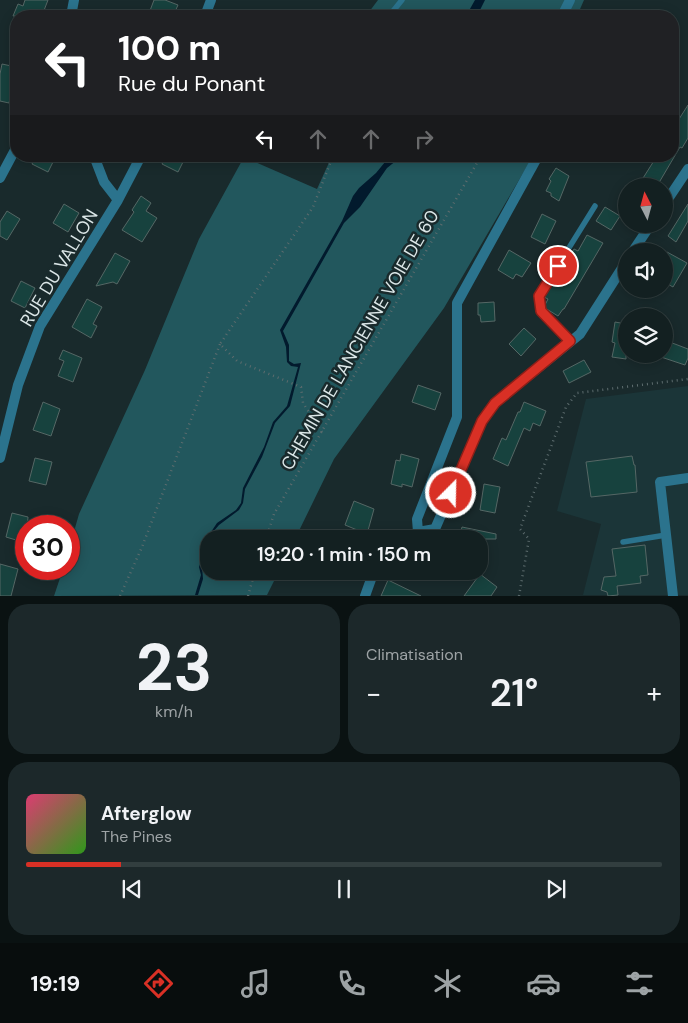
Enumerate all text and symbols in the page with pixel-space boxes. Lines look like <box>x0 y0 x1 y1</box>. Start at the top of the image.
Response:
text: 100 m <box>118 25 221 71</box>
icon: left <box>35 30 100 95</box>
text: Rue du Ponant <box>118 69 265 98</box>
icon: left <box>251 125 279 153</box>
icon: ahead <box>304 125 332 153</box>
icon: ahead <box>357 125 385 153</box>
icon: right <box>410 125 438 153</box>
north arrow <box>618 178 672 232</box>
map controls <box>618 178 673 363</box>
street label: RUE DU VALLON <box>15 205 103 331</box>
street label: CHEMIN DE L'ANCIENNE VOIE DE 60 <box>275 206 445 474</box>
button: sound <box>618 243 673 298</box>
pin <box>537 245 579 287</box>
icon: arrive <box>544 252 572 280</box>
button: layers <box>618 308 673 363</box>
position arrow <box>424 466 476 518</box>
speed limit sign: 30 <box>15 515 80 580</box>
text: 19:20 · 1 min · 150 m <box>257 542 431 567</box>
text: 23 <box>136 626 212 710</box>
text: Climatisation <box>366 644 463 665</box>
text: 21° <box>490 668 538 718</box>
text: − <box>366 675 381 712</box>
text: + <box>647 675 662 712</box>
text: km/h <box>155 701 193 722</box>
text: Afterglow <box>101 801 192 826</box>
text: The Pines <box>101 826 172 847</box>
icon: previous <box>118 875 146 903</box>
icon: pause <box>330 875 358 903</box>
icon: next <box>542 875 570 903</box>
icon: directions <box>141 966 176 1001</box>
icon: music <box>238 966 273 1001</box>
icon: phone <box>334 966 369 1001</box>
icon: climate <box>430 966 465 1001</box>
icon: car <box>526 966 561 1001</box>
icon: filters <box>622 966 657 1001</box>
text: 19:19 <box>31 969 80 998</box>

